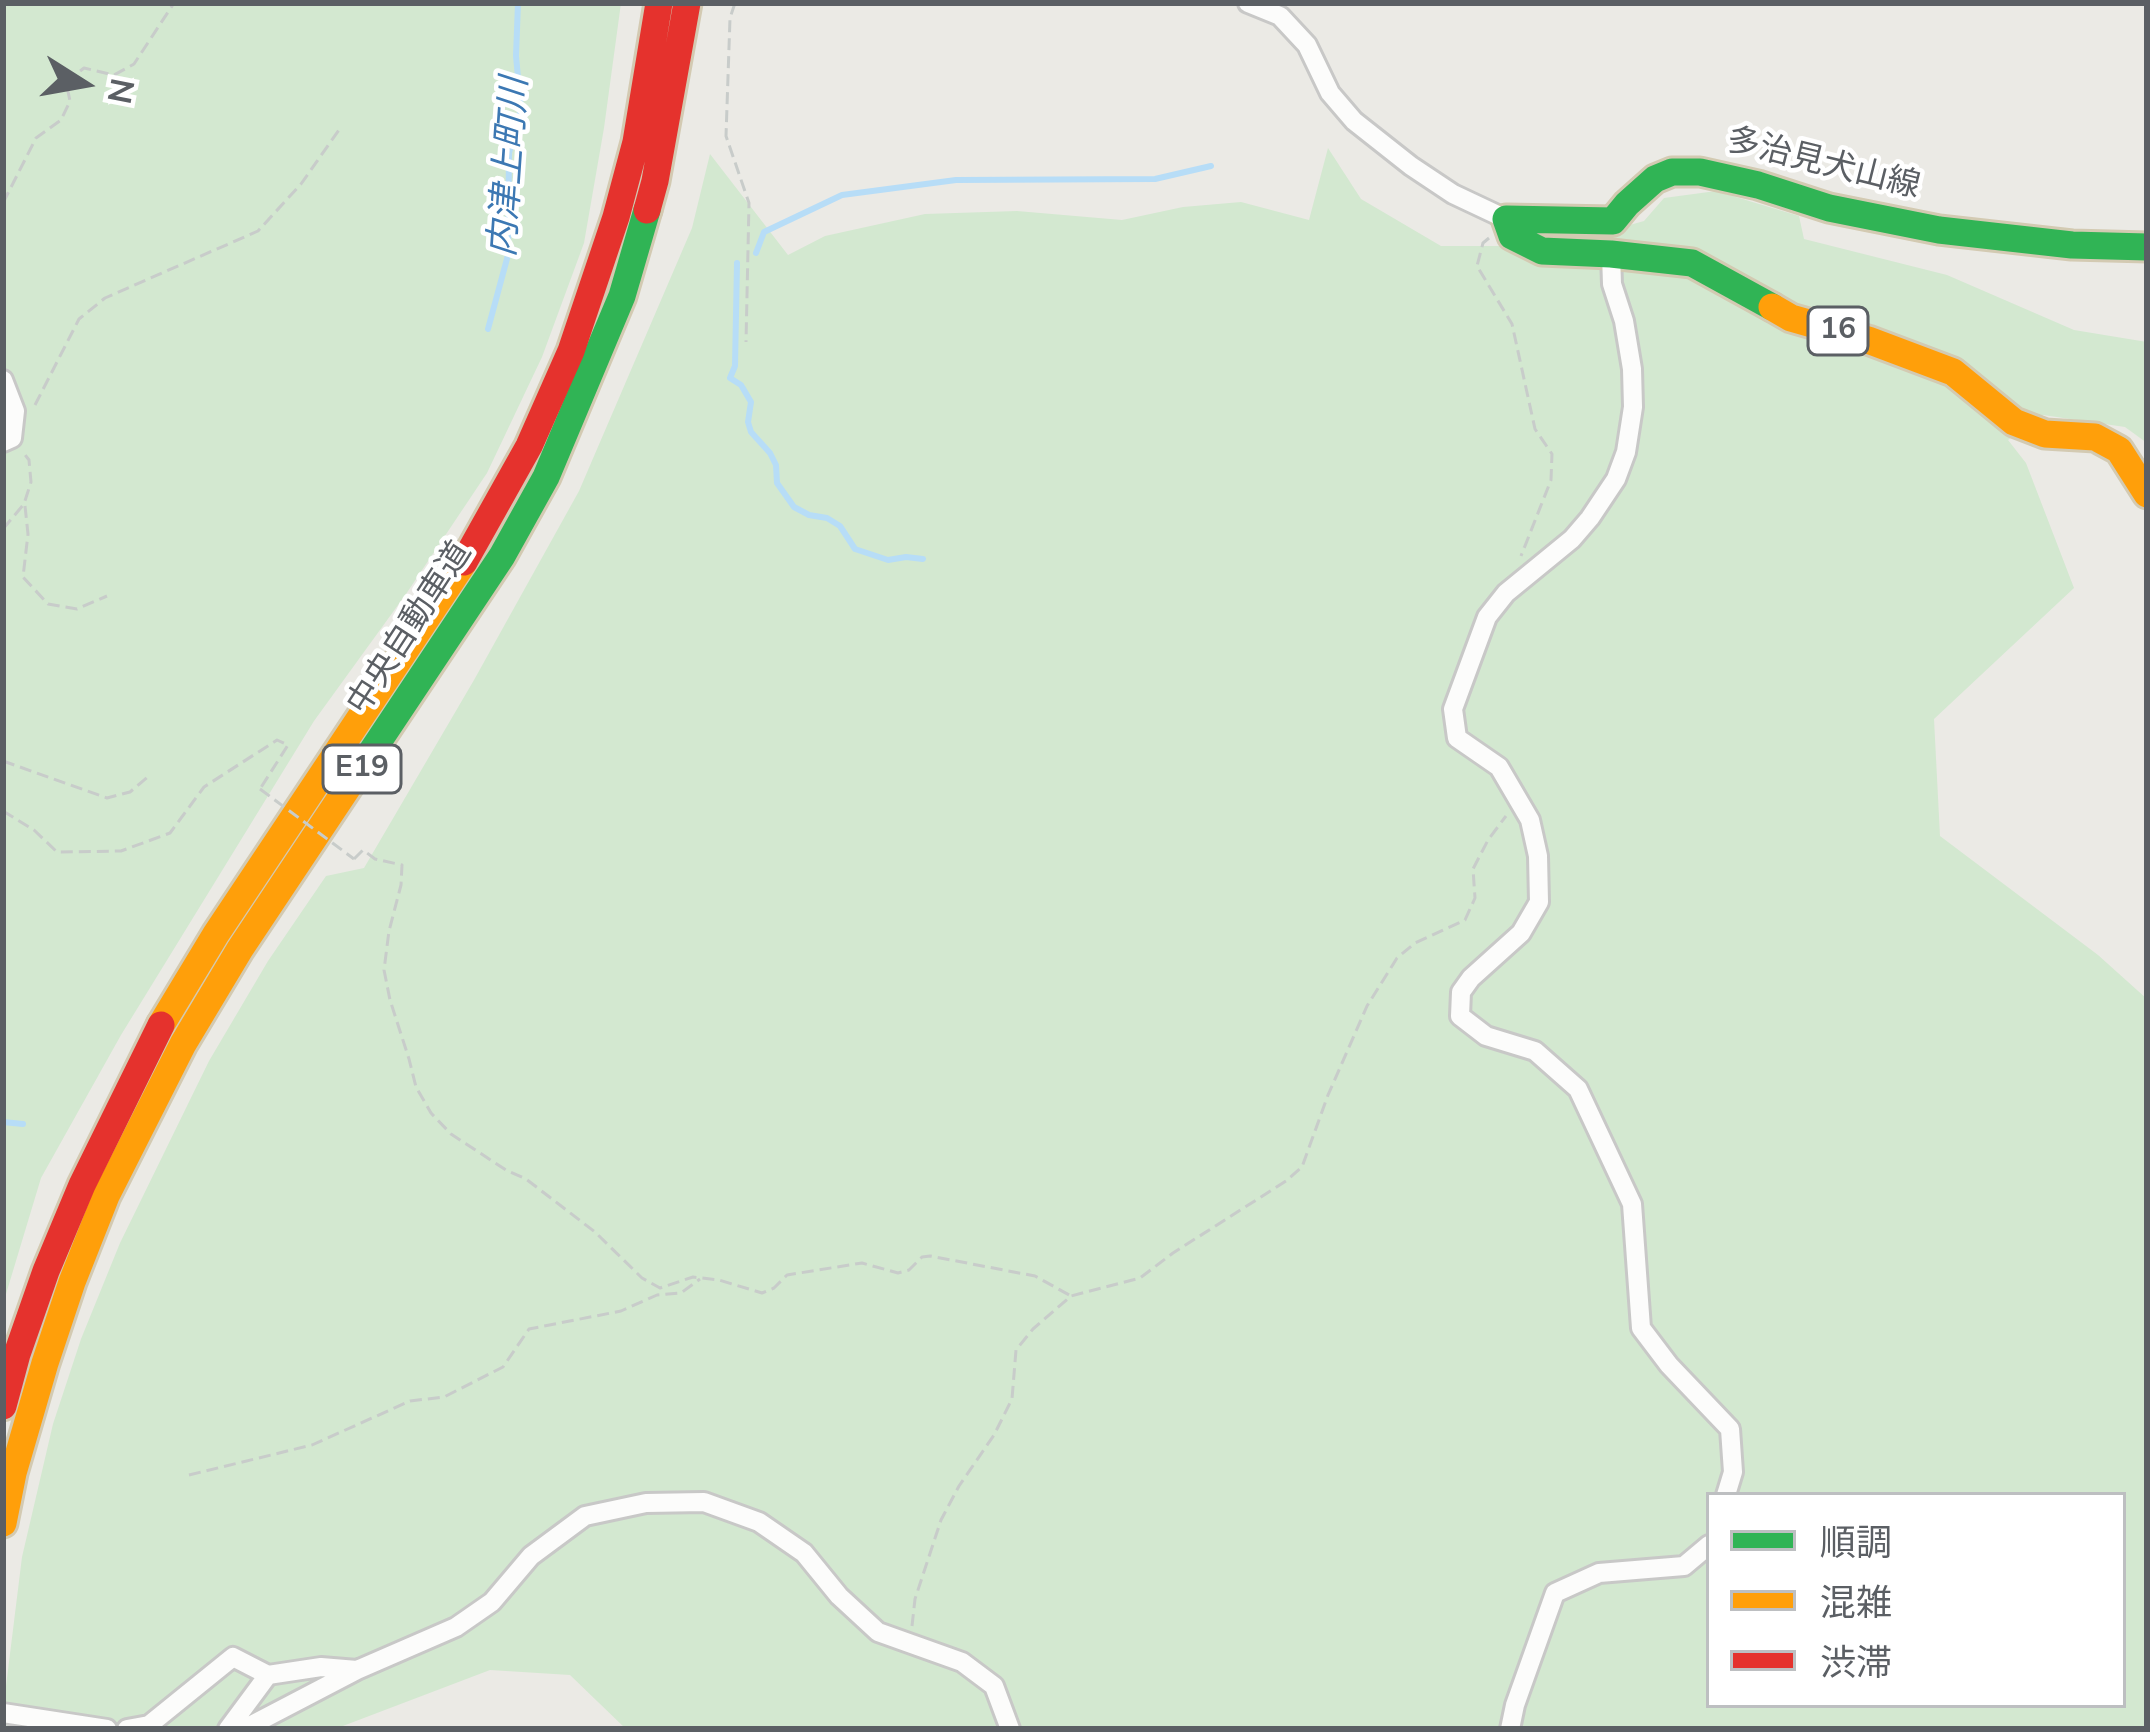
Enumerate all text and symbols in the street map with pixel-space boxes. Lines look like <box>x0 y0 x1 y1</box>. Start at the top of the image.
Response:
north arrow <box>24 24 144 144</box>
text: N <box>95 75 144 107</box>
water label: 内津上町川 <box>483 76 539 258</box>
street label: 多治見犬山線 <box>1722 122 1924 208</box>
road number: 16 <box>1808 307 1868 355</box>
street label: 中央自動車道 <box>340 535 482 723</box>
road number: E19 <box>323 745 401 793</box>
legend <box>1706 1492 2126 1708</box>
text: 順調 <box>1820 1519 1892 1568</box>
text: 混雑 <box>1820 1579 1892 1628</box>
text: 渋滞 <box>1820 1639 1892 1688</box>

